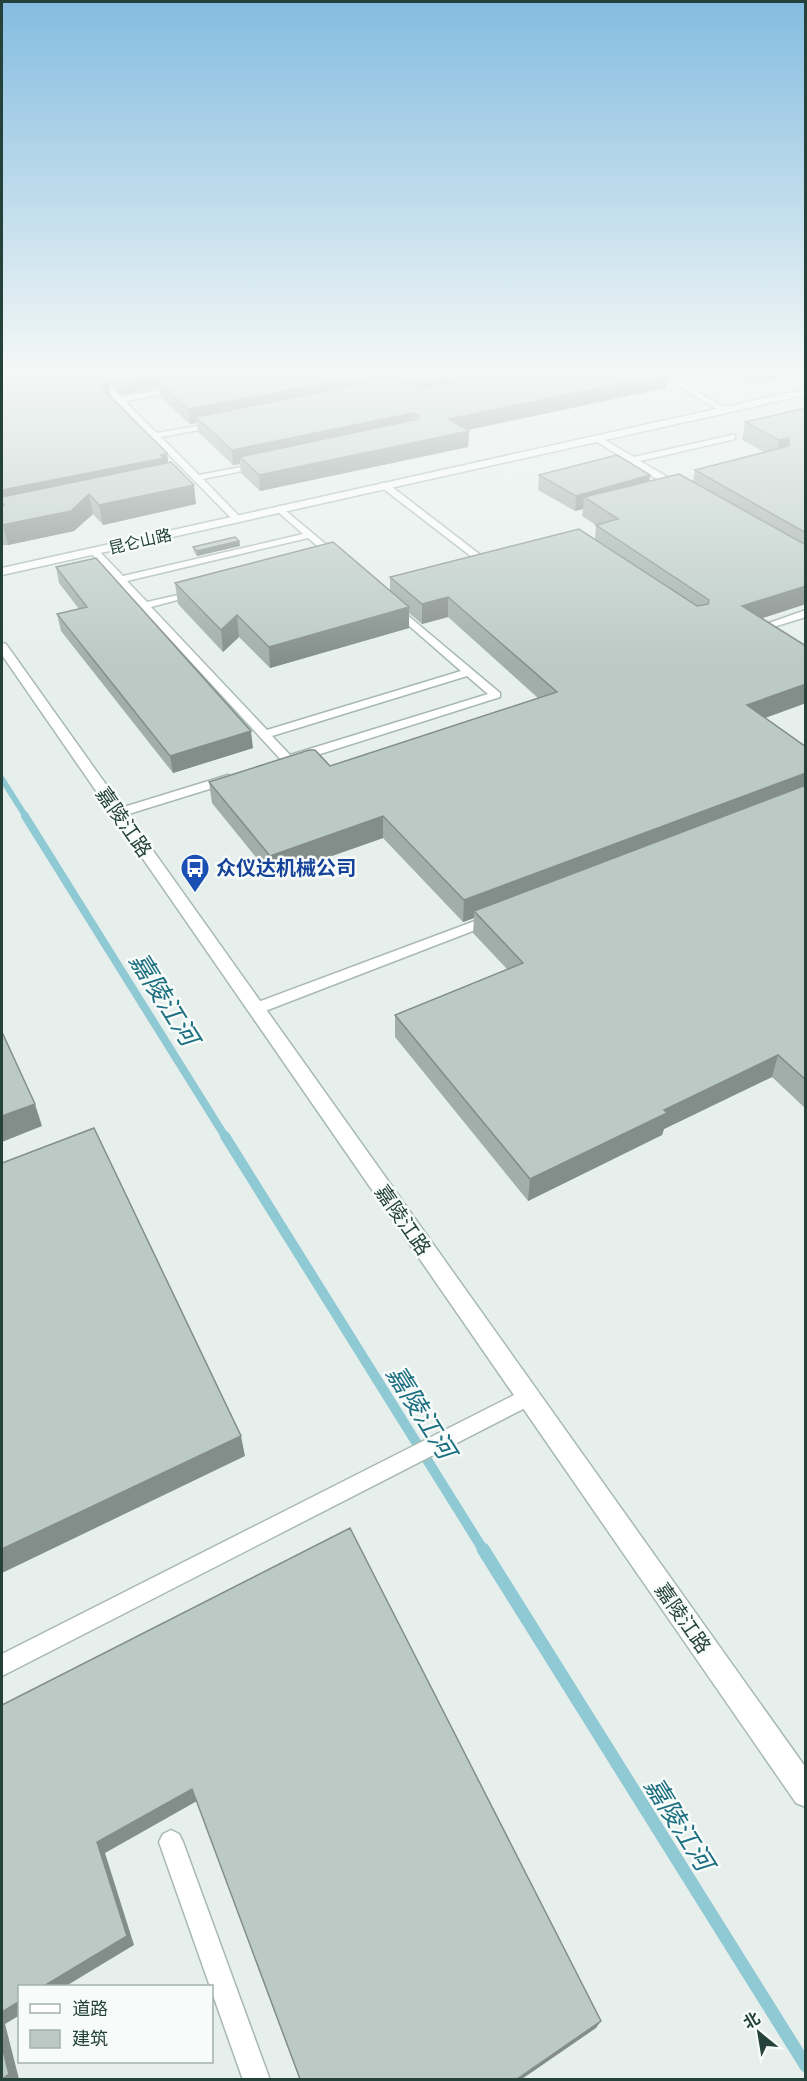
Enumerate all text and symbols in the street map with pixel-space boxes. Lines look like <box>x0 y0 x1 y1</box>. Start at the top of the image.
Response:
street label: 昆仑山路 <box>107 525 173 558</box>
street label: 嘉陵江路 <box>91 783 156 862</box>
bus stop icon: 众仪达机械公司 <box>179 852 211 894</box>
place label: 众仪达机械公司 <box>216 857 356 880</box>
water label: 嘉陵江河 <box>123 947 207 1056</box>
street label: 嘉陵江路 <box>370 1181 435 1260</box>
water label: 嘉陵江河 <box>380 1360 464 1469</box>
street label: 嘉陵江路 <box>650 1579 715 1658</box>
water label: 嘉陵江河 <box>638 1772 722 1881</box>
legend <box>18 1985 213 2063</box>
text: 道路 <box>72 1998 108 2020</box>
north arrow <box>729 2003 789 2063</box>
text: 北 <box>740 2008 763 2033</box>
text: 建筑 <box>72 2028 108 2050</box>

